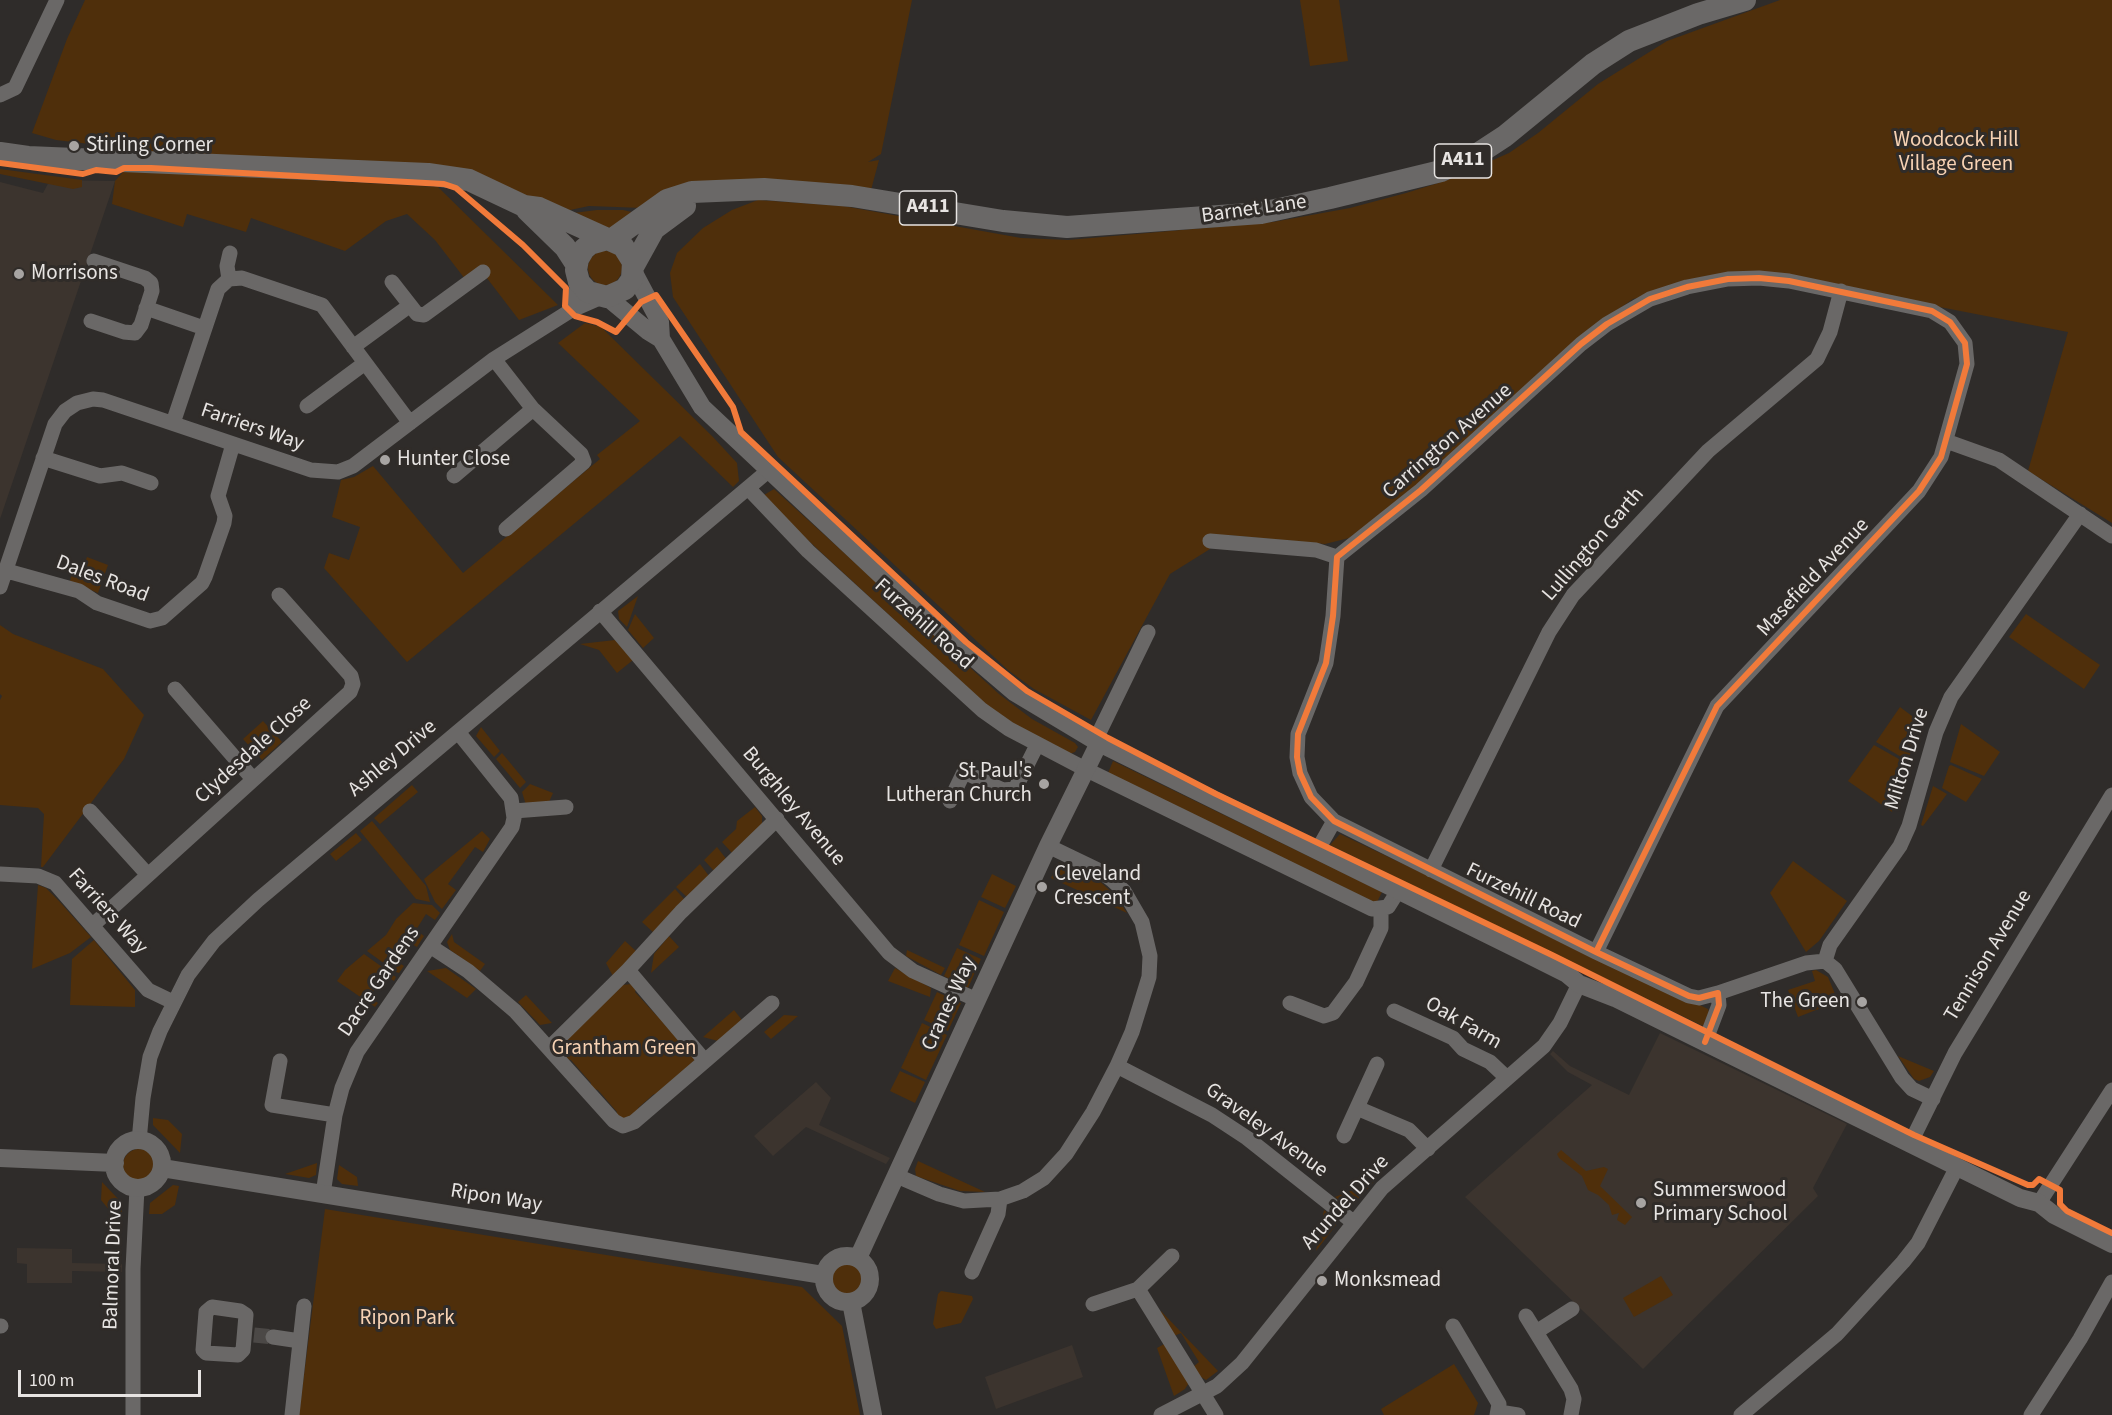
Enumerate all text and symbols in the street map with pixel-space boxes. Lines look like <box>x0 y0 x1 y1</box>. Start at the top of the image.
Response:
park label: Woodcock Hill Village Green <box>1893 128 2019 178</box>
place label: Stirling Corner <box>86 133 213 159</box>
marker: Stirling Corner <box>67 139 81 153</box>
road number: A411 <box>1434 144 1492 178</box>
street label: Barnet Lane <box>1200 190 1308 230</box>
road number: A411 <box>900 191 956 225</box>
place label: Morrisons <box>31 261 118 287</box>
marker: Morrisons <box>12 267 26 281</box>
street label: Carrington Avenue <box>1378 379 1518 505</box>
street label: Farriers Way <box>197 399 307 457</box>
place label: Hunter Close <box>397 447 510 473</box>
marker: Hunter Close <box>378 453 392 467</box>
street label: Lullington Garth <box>1538 483 1650 607</box>
street label: Masefield Avenue <box>1753 514 1875 642</box>
street label: Dales Road <box>52 551 152 609</box>
street label: Furzehill Road <box>868 574 978 676</box>
street label: Clydesdale Close <box>191 692 317 810</box>
street label: Milton Drive <box>1881 705 1935 813</box>
street label: Ashley Drive <box>344 715 442 803</box>
street label: Burghley Avenue <box>736 742 850 872</box>
place label: St Paul's Lutheran Church <box>886 759 1032 809</box>
marker: St Paul's Lutheran Church <box>1037 777 1051 791</box>
street label: Furzehill Road <box>1462 858 1584 936</box>
place label: Cleveland Crescent <box>1054 862 1141 912</box>
street label: Farriers Way <box>62 864 152 960</box>
marker: Cleveland Crescent <box>1035 880 1049 894</box>
street label: Tennison Avenue <box>1940 886 2038 1026</box>
street label: Dacre Gardens <box>334 922 426 1042</box>
street label: Cranes Way <box>917 953 983 1055</box>
place label: The Green <box>1760 989 1850 1015</box>
street label: Oak Farm <box>1420 992 1506 1056</box>
marker: The Green <box>1855 995 1869 1009</box>
park label: Grantham Green <box>552 1036 696 1062</box>
street label: Graveley Avenue <box>1200 1078 1332 1184</box>
street label: Arundel Drive <box>1297 1150 1395 1256</box>
place label: Summerswood Primary School <box>1653 1178 1787 1228</box>
street label: Ripon Way <box>448 1179 544 1219</box>
marker: Summerswood Primary School <box>1634 1196 1648 1210</box>
street label: Balmoral Drive <box>99 1200 129 1330</box>
place label: Monksmead <box>1334 1268 1441 1294</box>
marker: Monksmead <box>1315 1274 1329 1288</box>
park label: Ripon Park <box>359 1306 455 1332</box>
scale bar <box>21 1358 204 1396</box>
text: 100 m <box>29 1368 74 1393</box>

